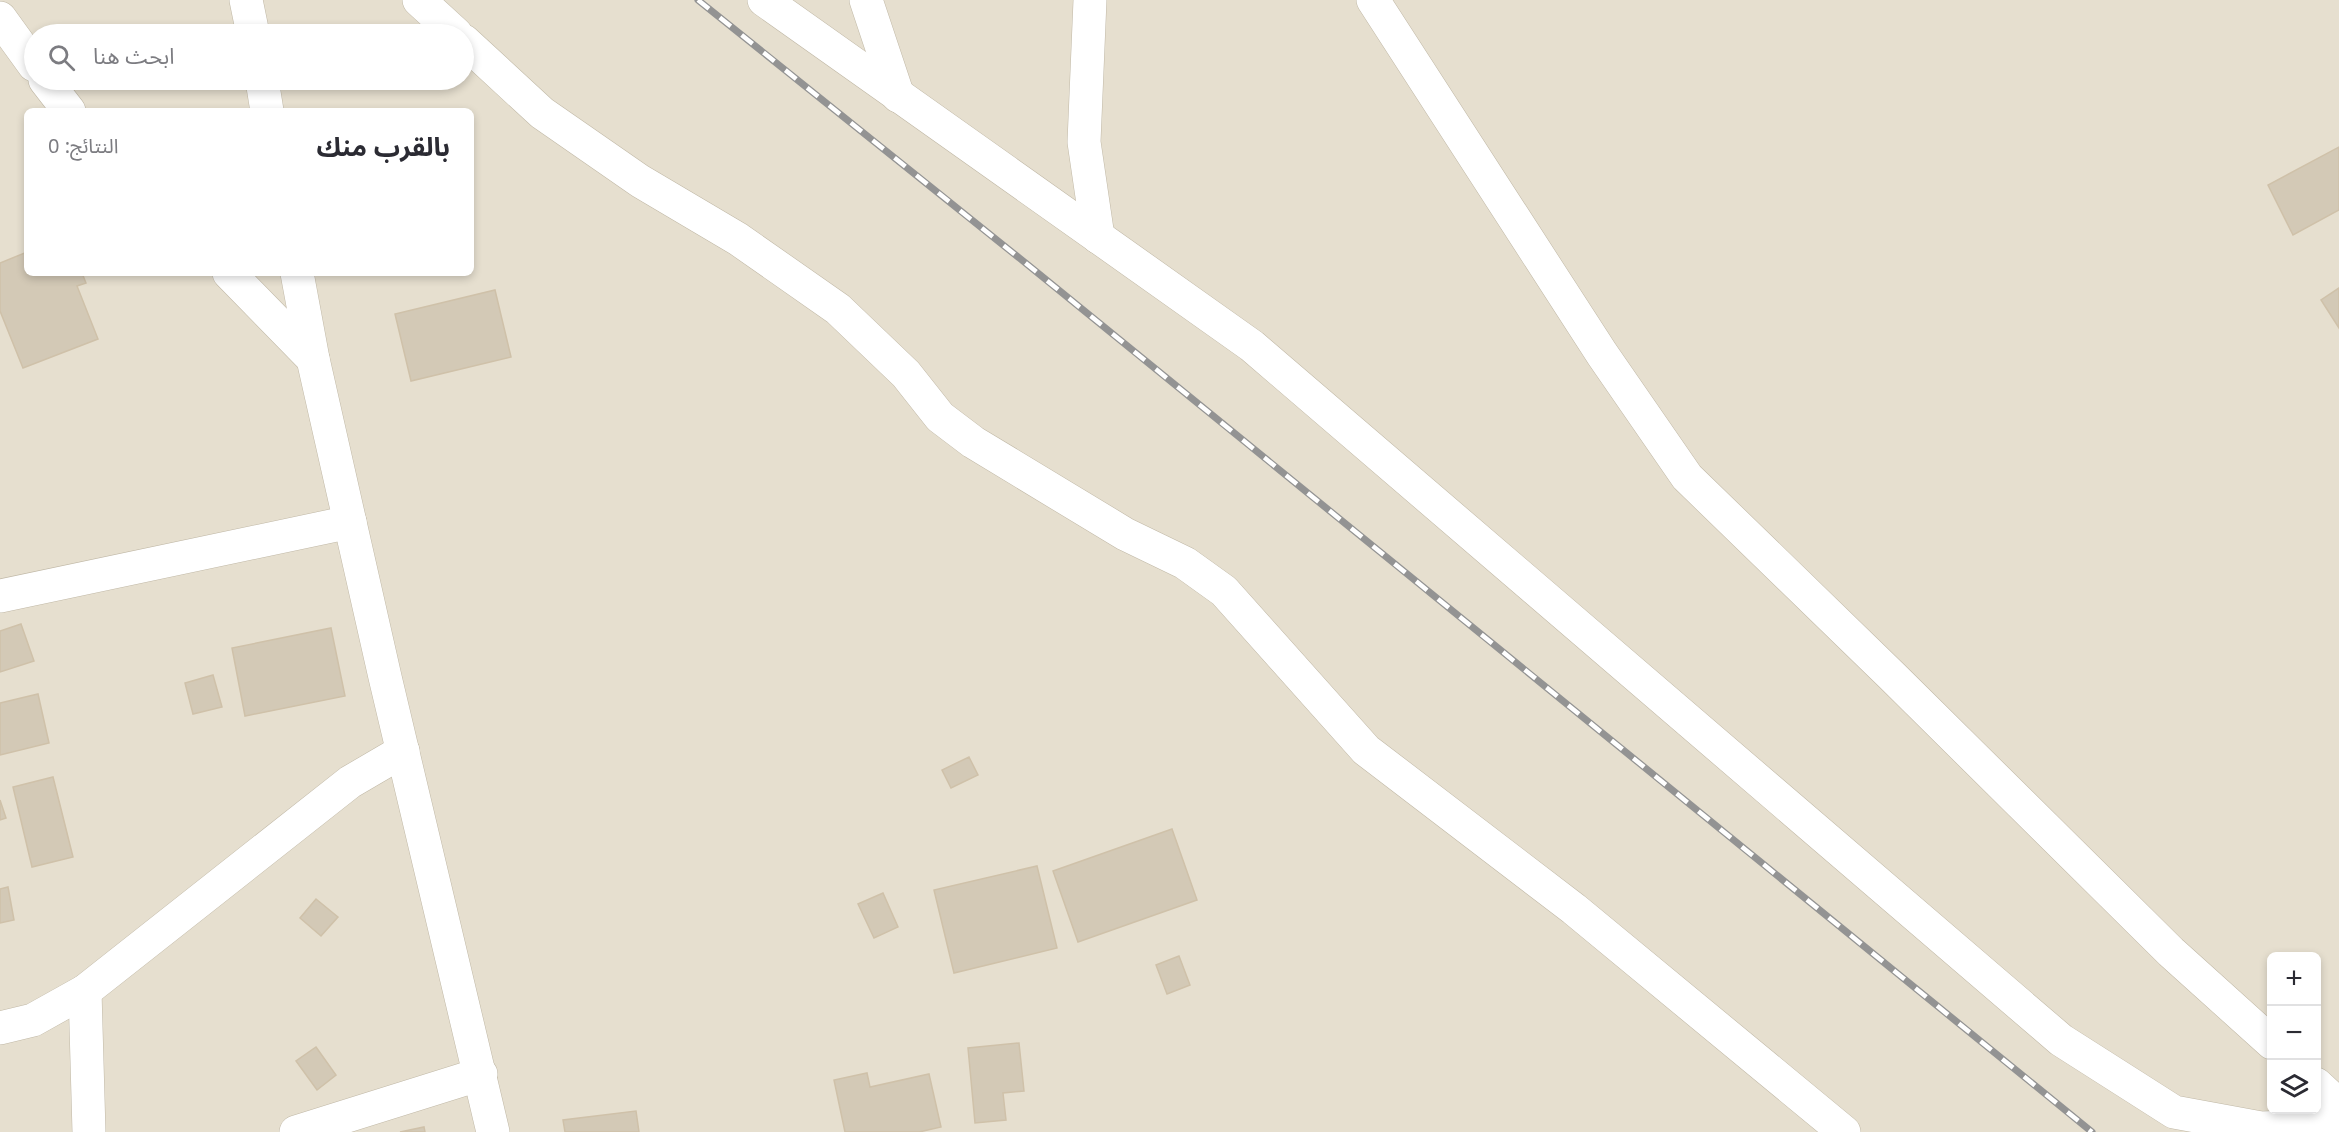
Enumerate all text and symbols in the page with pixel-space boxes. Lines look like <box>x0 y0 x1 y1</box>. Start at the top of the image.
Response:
search box <box>24 24 474 90</box>
text: ابحث هنا <box>93 40 175 70</box>
icon: search <box>45 41 78 74</box>
text: بالقرب منك <box>316 128 450 164</box>
text: النتائج: 0 <box>48 132 118 159</box>
map controls <box>2267 952 2321 1114</box>
button: + <box>2267 952 2321 1006</box>
button: − <box>2267 1006 2321 1060</box>
button: layers <box>2267 1060 2321 1114</box>

